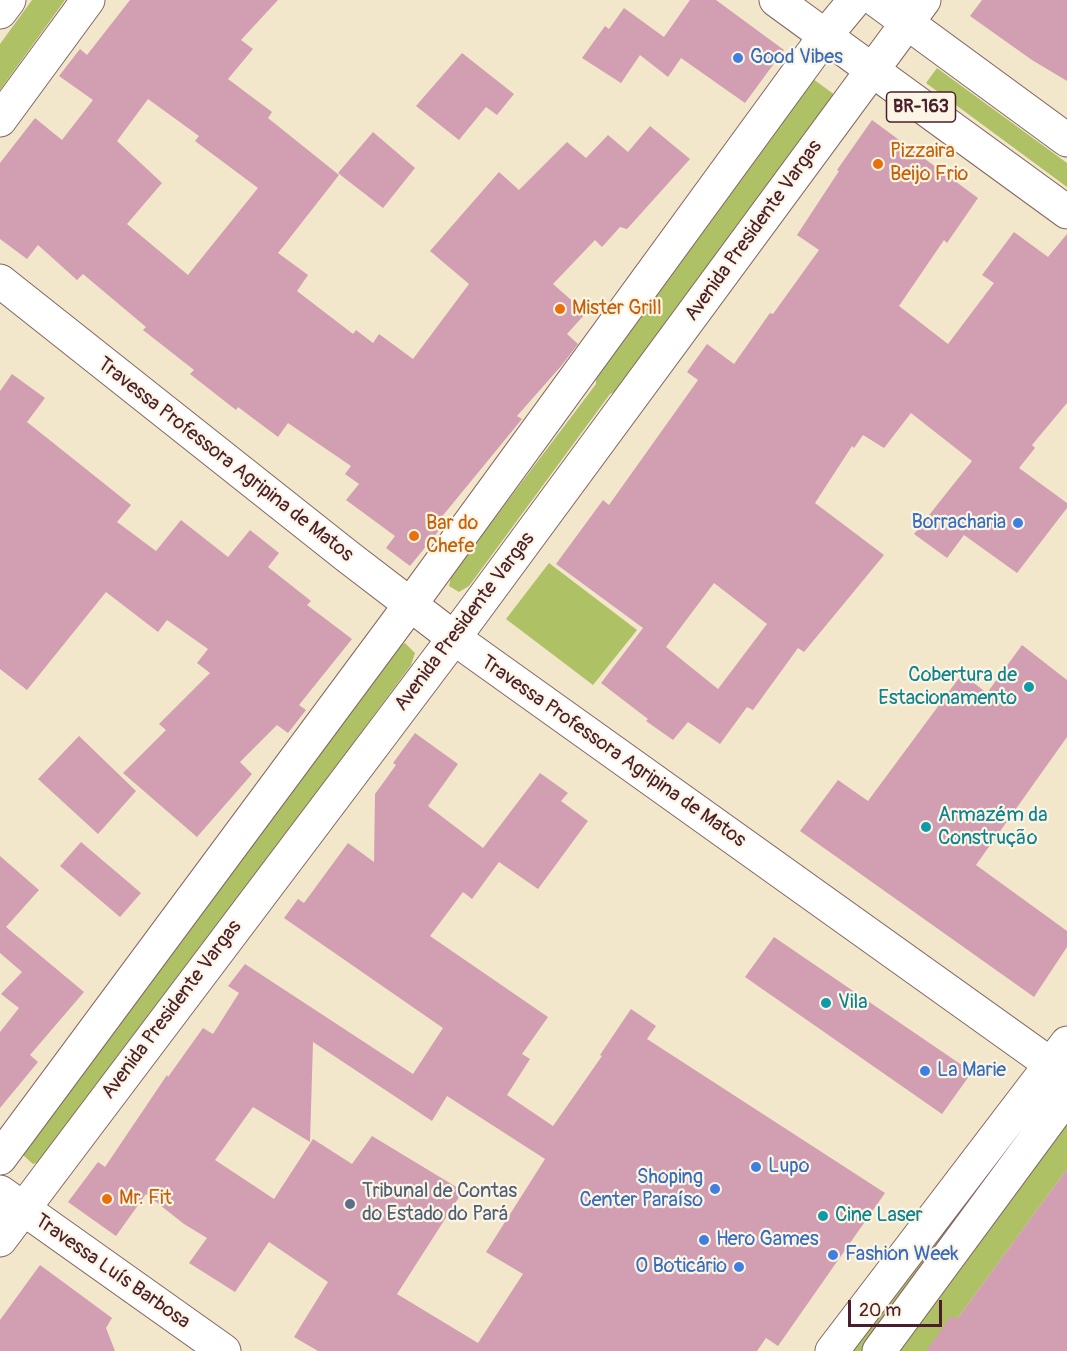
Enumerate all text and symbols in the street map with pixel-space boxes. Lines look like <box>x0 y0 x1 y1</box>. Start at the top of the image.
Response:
place label: Good Vibes <box>750 46 843 70</box>
marker: Good Vibes <box>731 51 745 65</box>
road number: BR-163 <box>886 92 956 122</box>
street label: Avenida Presidente Vargas <box>680 136 828 326</box>
place label: Pizzaira Beijo Frio <box>890 140 968 187</box>
marker: Pizzaira Beijo Frio <box>871 157 885 171</box>
place label: Mister Grill <box>572 297 662 321</box>
marker: Mister Grill <box>553 302 567 316</box>
street label: Travessa Professora Agripina de Matos <box>92 353 358 567</box>
place label: Borracharia <box>912 511 1006 535</box>
place label: Bar do Chefe <box>426 512 478 559</box>
marker: Borracharia <box>1011 516 1025 530</box>
street label: Avenida Presidente Vargas <box>390 528 540 716</box>
marker: Bar do Chefe <box>407 529 421 543</box>
street label: Travessa Professora Agripina de Matos <box>476 651 750 853</box>
place label: Cobertura de Estacionamento <box>878 664 1017 711</box>
marker: Cobertura de Estacionamento <box>1022 680 1036 694</box>
place label: Armazém da Construção <box>938 804 1047 851</box>
marker: Armazém da Construção <box>919 820 933 834</box>
street label: Avenida Presidente Vargas <box>97 916 247 1104</box>
place label: Vila <box>838 991 868 1015</box>
marker: Vila <box>819 996 833 1010</box>
place label: La Marie <box>937 1059 1006 1083</box>
marker: La Marie <box>918 1064 932 1078</box>
place label: Lupo <box>768 1155 810 1179</box>
marker: Lupo <box>749 1160 763 1174</box>
place label: Shoping Center Paraíso <box>579 1166 703 1213</box>
place label: Tribunal de Contas do Estado do Pará <box>362 1180 517 1227</box>
marker: Shoping Center Paraíso <box>708 1182 722 1196</box>
place label: Mr. Fit <box>119 1187 172 1211</box>
marker: Mr. Fit <box>100 1192 114 1206</box>
marker: Tribunal de Contas do Estado do Pará <box>343 1197 357 1211</box>
place label: Cine Laser <box>835 1204 923 1228</box>
street label: Travessa Luís Barbosa <box>30 1209 194 1335</box>
marker: Cine Laser <box>816 1209 830 1223</box>
place label: Hero Games <box>716 1228 819 1252</box>
marker: Hero Games <box>697 1233 711 1247</box>
place label: Fashion Week <box>845 1243 959 1267</box>
marker: Fashion Week <box>826 1248 840 1262</box>
place label: O Boticário <box>635 1255 727 1279</box>
marker: O Boticário <box>732 1260 746 1274</box>
scale bar <box>851 1288 946 1326</box>
text: 20 m <box>859 1299 901 1322</box>

